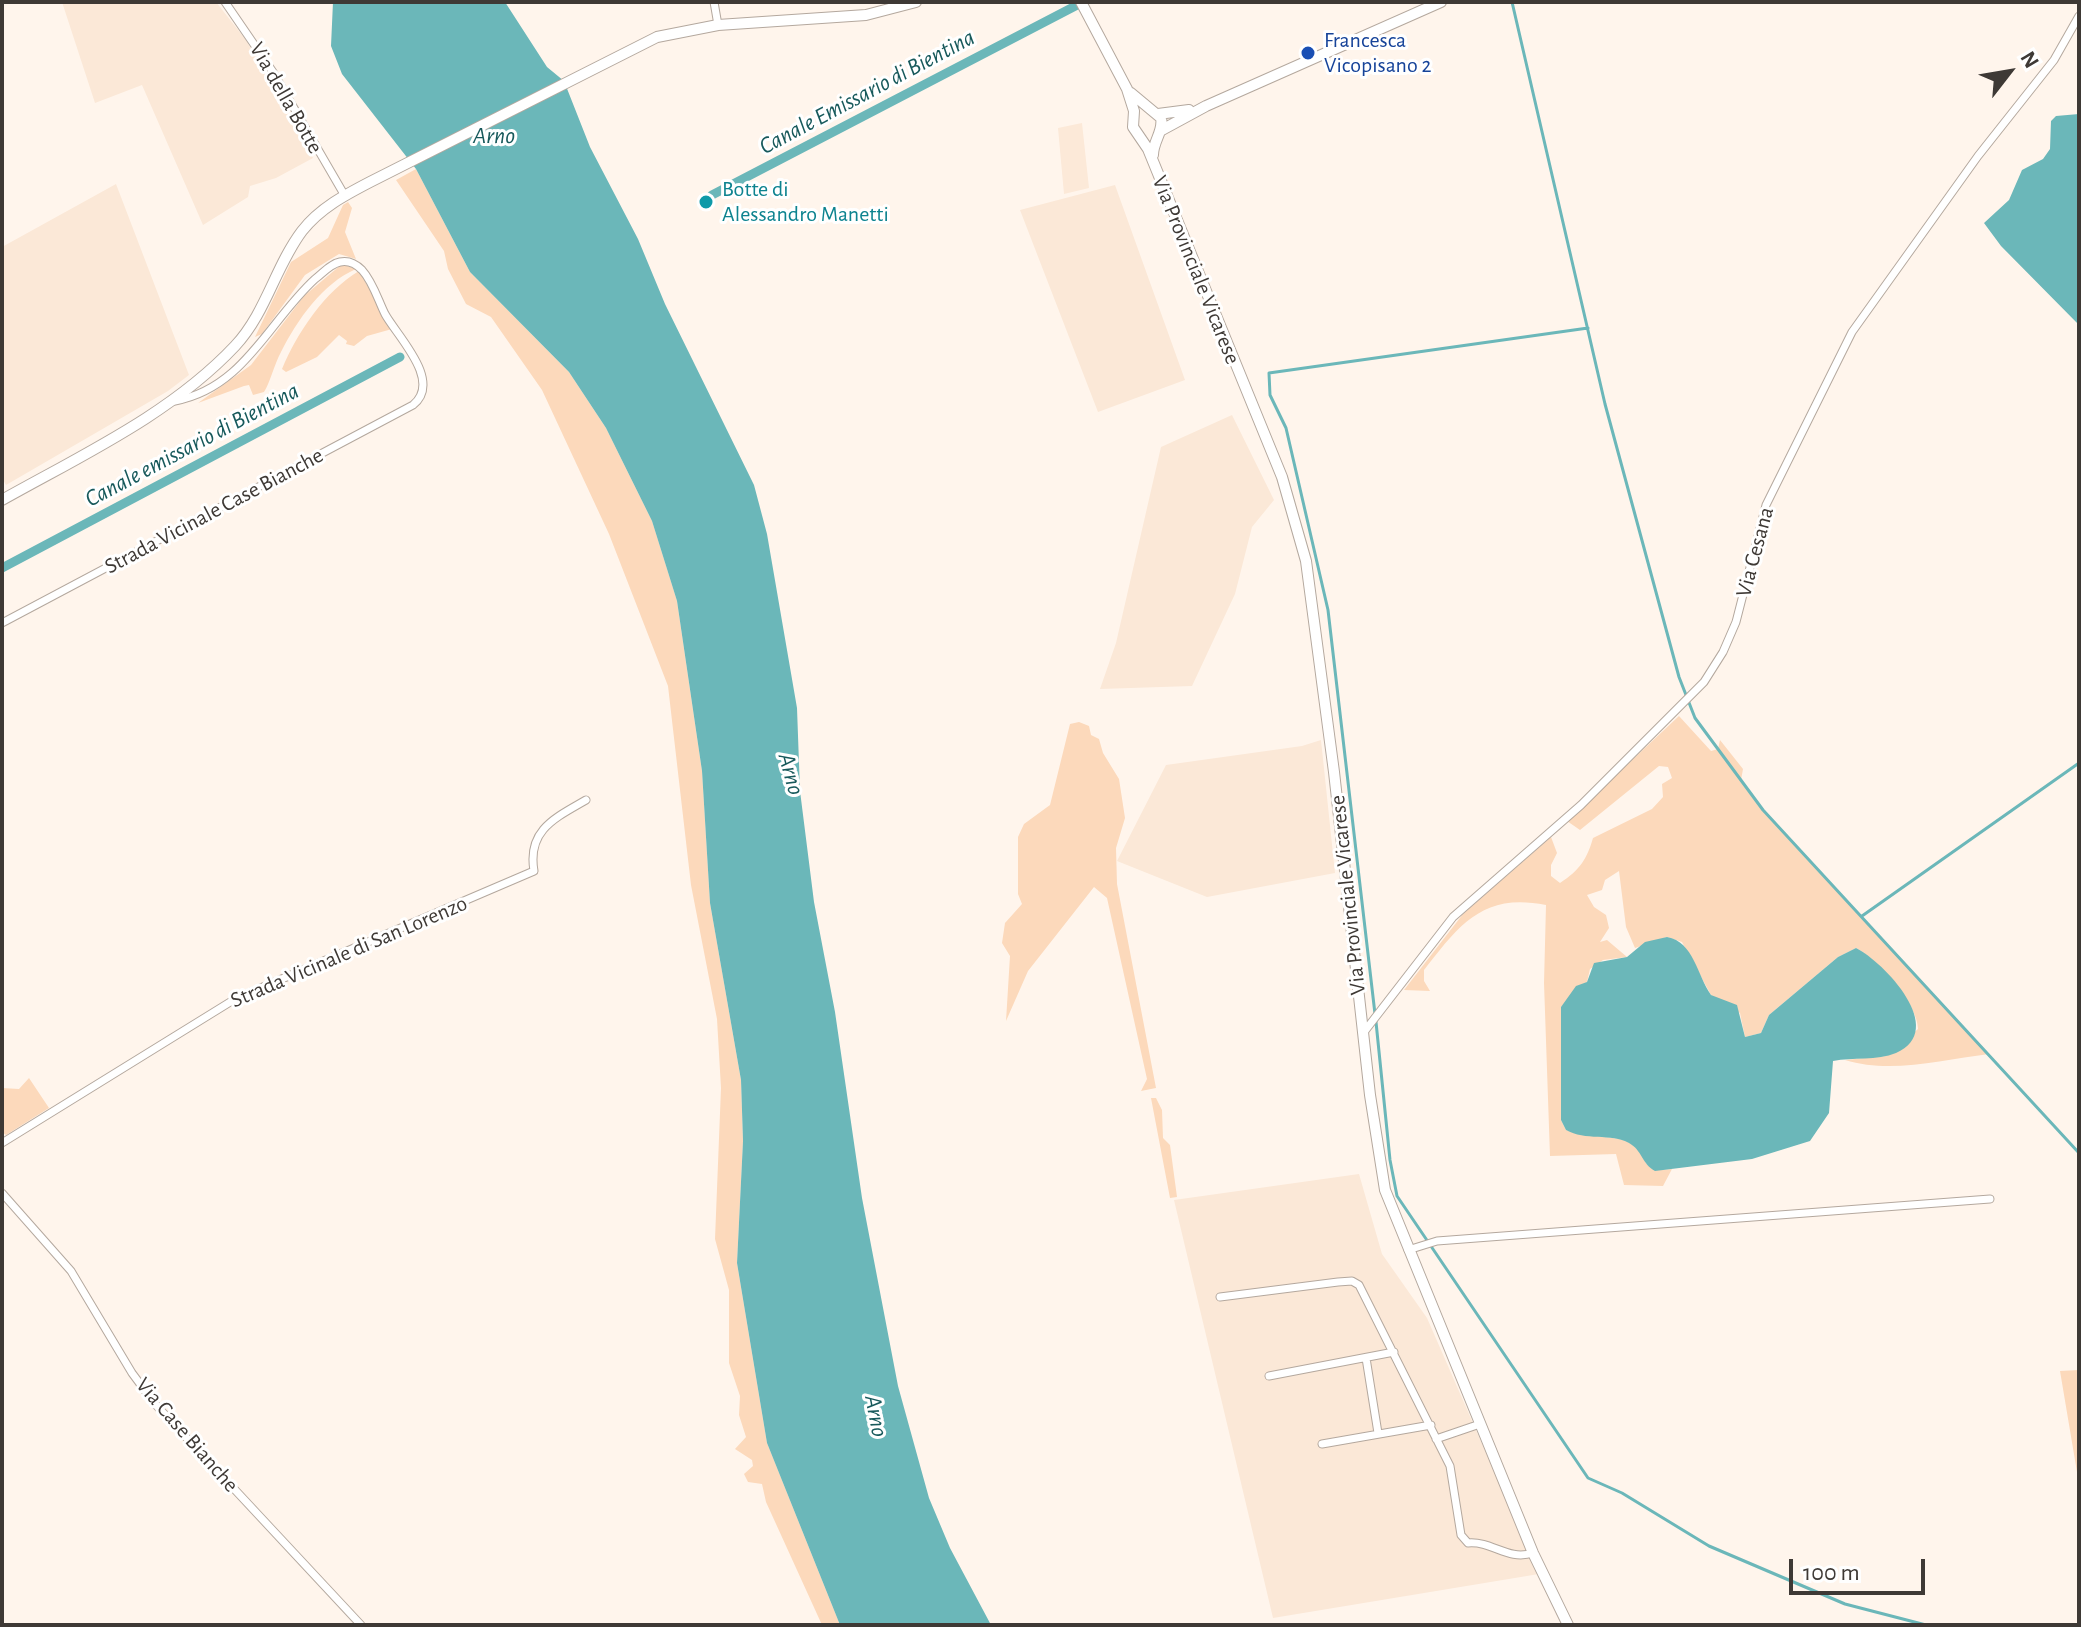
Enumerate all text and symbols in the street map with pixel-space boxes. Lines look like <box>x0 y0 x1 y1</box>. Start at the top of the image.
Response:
water label: Canale Emissario di Bientina <box>754 23 980 161</box>
place label: Francesca Vicopisano 2 <box>1324 27 1431 78</box>
north arrow <box>1969 32 2049 112</box>
street label: Via della Botte <box>244 38 328 158</box>
marker: Francesca Vicopisano 2 <box>1299 44 1317 62</box>
text: N <box>2016 47 2043 72</box>
water label: Arno <box>473 122 515 150</box>
street label: Via Provinciale Vicarese <box>1146 172 1246 368</box>
place label: Botte di Alessandro Manetti <box>722 176 889 228</box>
marker: Botte di Alessandro Manetti <box>697 193 715 211</box>
water label: Canale emissario di Bientina <box>80 376 304 514</box>
street label: Strada Vicinale Case Bianche <box>100 442 328 580</box>
street label: Via Cesana <box>1730 504 1780 600</box>
water label: Arno <box>772 750 810 798</box>
street label: Via Provinciale Vicarese <box>1324 794 1372 996</box>
street label: Strada Vicinale di San Lorenzo <box>227 890 471 1014</box>
street label: Via Case Bianche <box>130 1372 244 1498</box>
water label: Arno <box>858 1393 894 1439</box>
scale bar <box>1793 1543 1929 1593</box>
text: 100 m <box>1803 1561 1860 1585</box>

